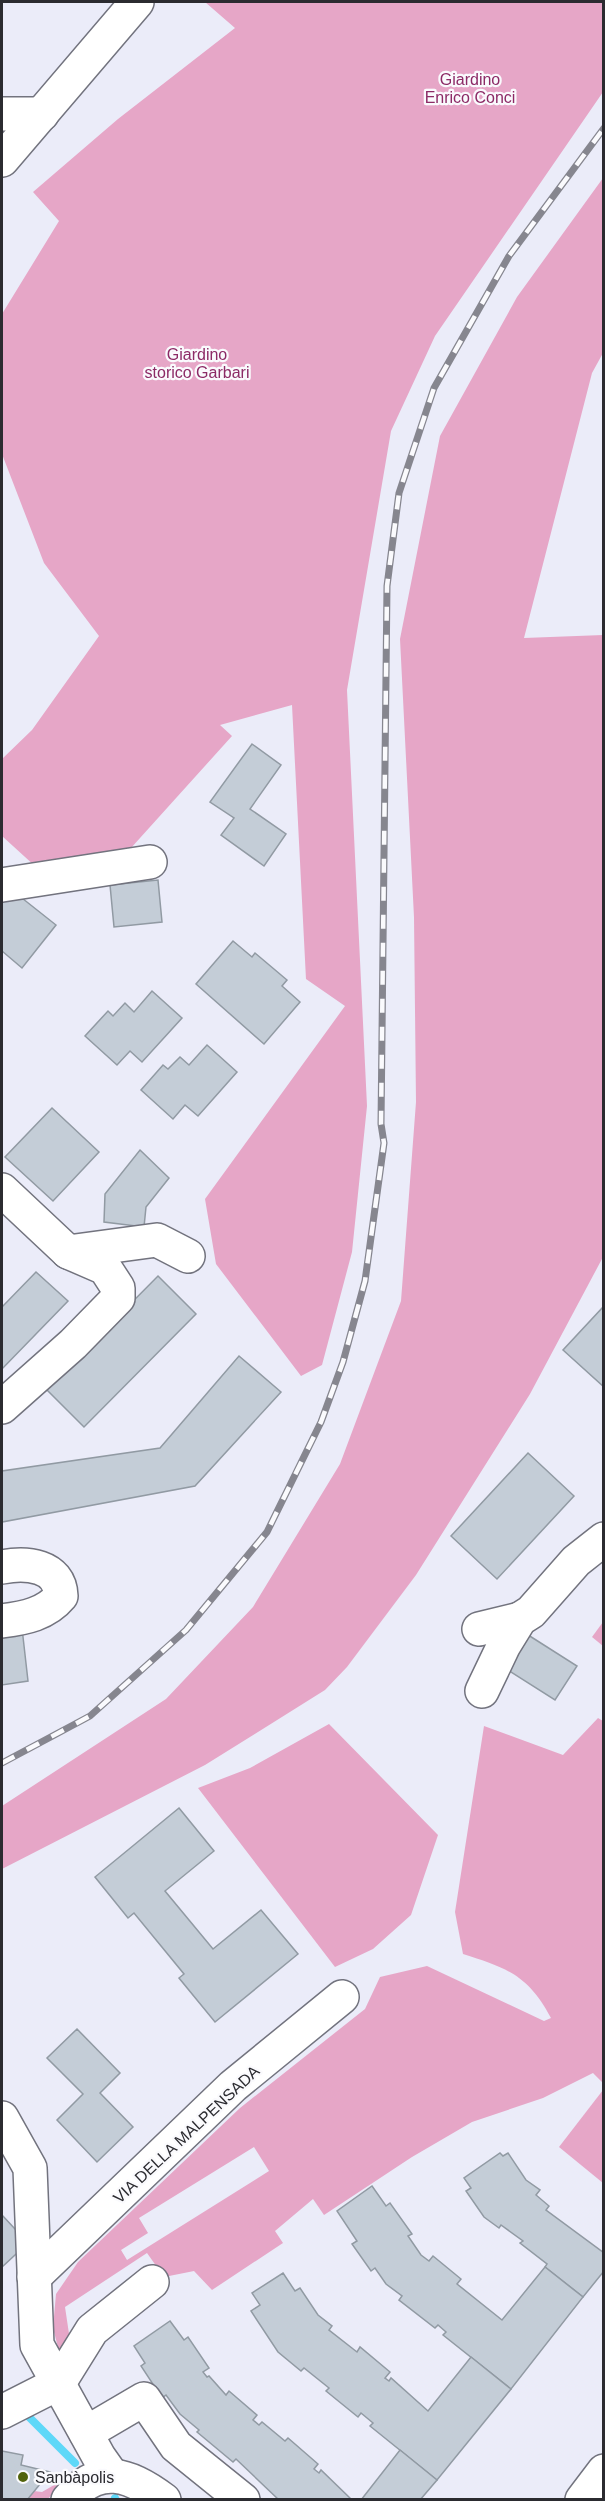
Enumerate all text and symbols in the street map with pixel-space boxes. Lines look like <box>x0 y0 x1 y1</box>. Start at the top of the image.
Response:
park label: Giardino Enrico Conci <box>425 71 515 106</box>
park label: Giardino storico Garbari <box>145 346 249 381</box>
street label: VIA DELLA MALPENSADA <box>110 2062 263 2206</box>
place label: Sanbàpolis <box>35 2469 114 2486</box>
marker: Sanbàpolis <box>16 2470 30 2484</box>

